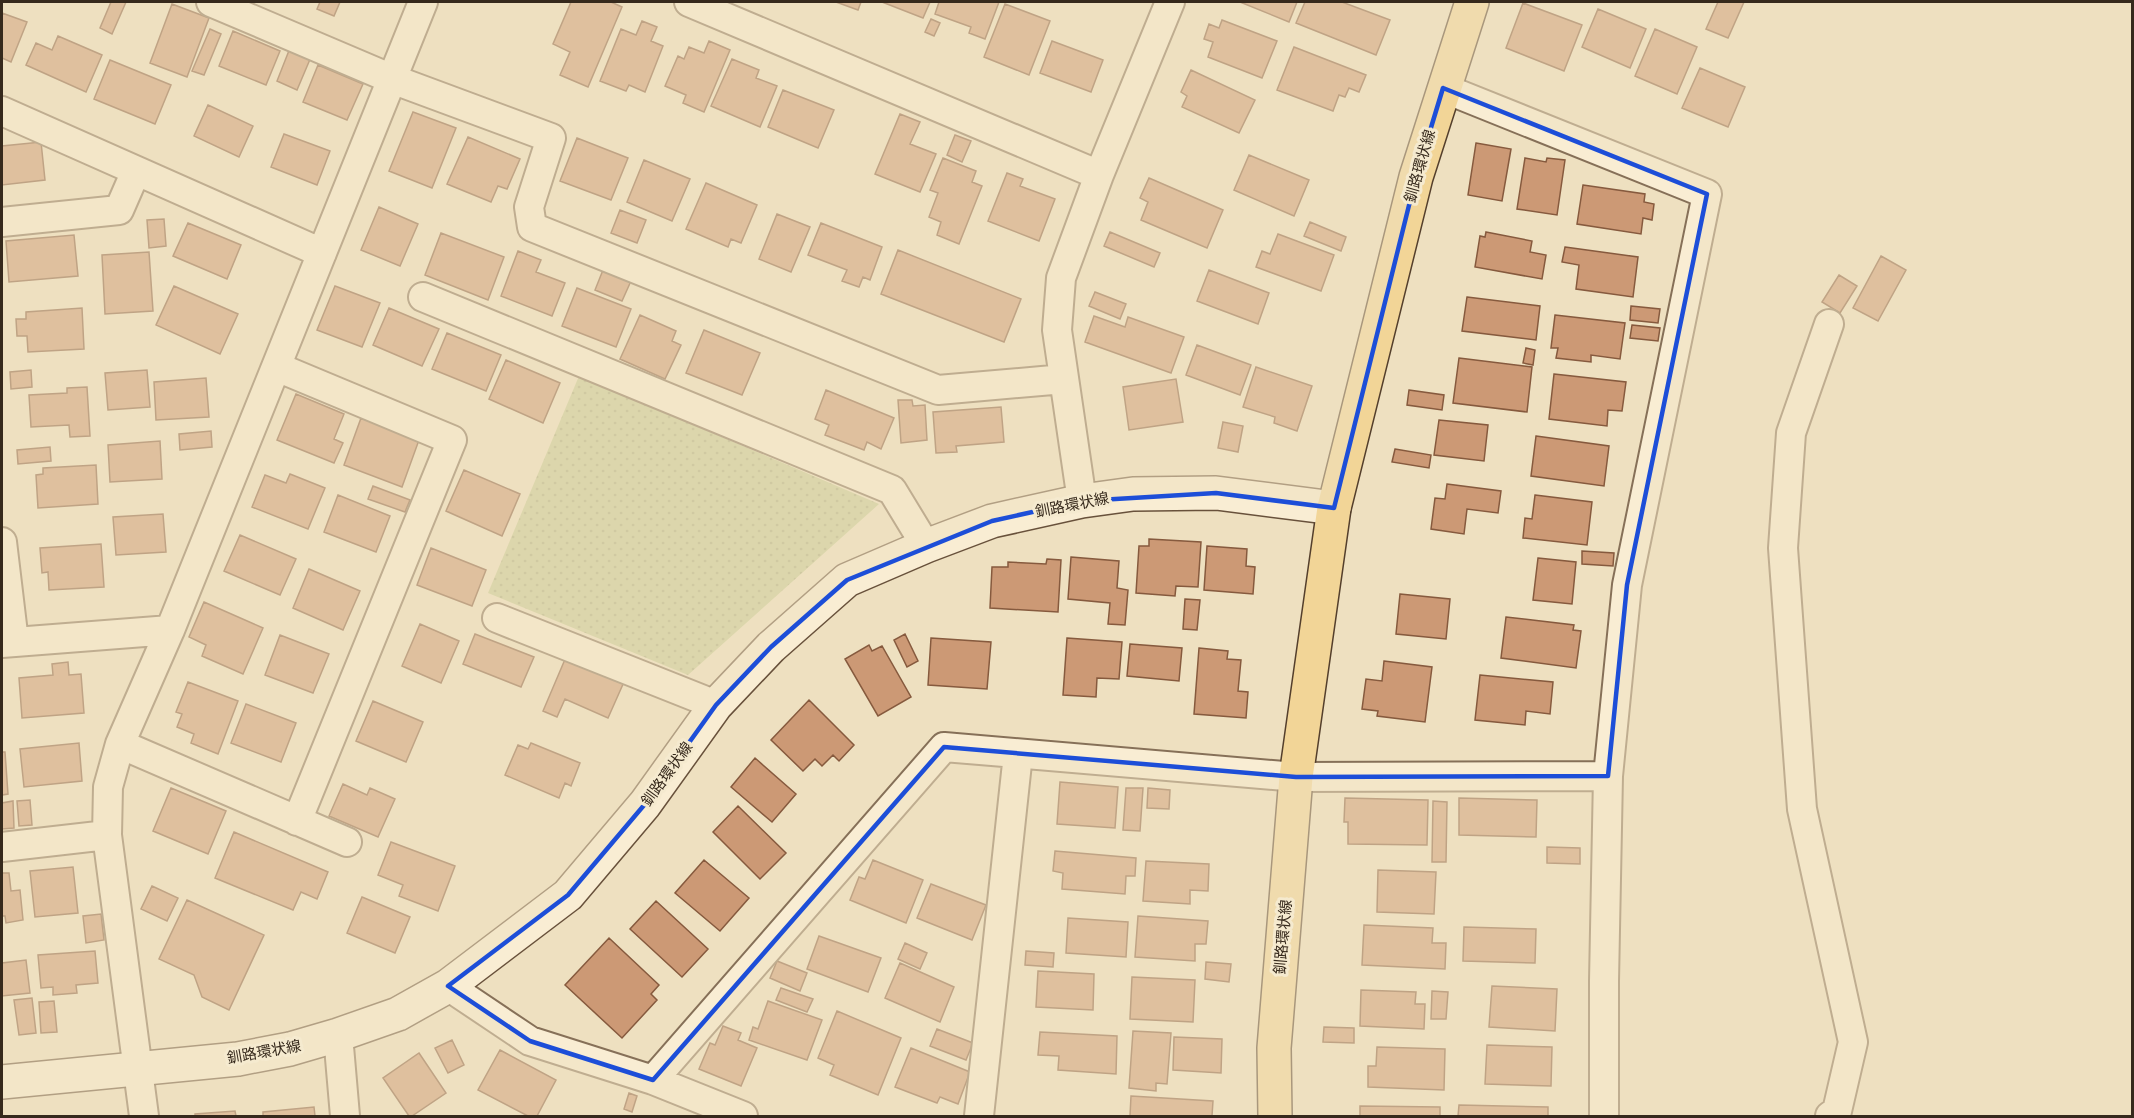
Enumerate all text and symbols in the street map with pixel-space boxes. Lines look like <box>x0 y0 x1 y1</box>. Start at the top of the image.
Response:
street label: 釧路環状線 <box>1399 127 1439 205</box>
street label: 釧路環状線 <box>1033 487 1111 521</box>
street label: 釧路環状線 <box>636 737 696 810</box>
street label: 釧路環状線 <box>1269 899 1295 975</box>
street label: 釧路環状線 <box>225 1035 303 1067</box>

